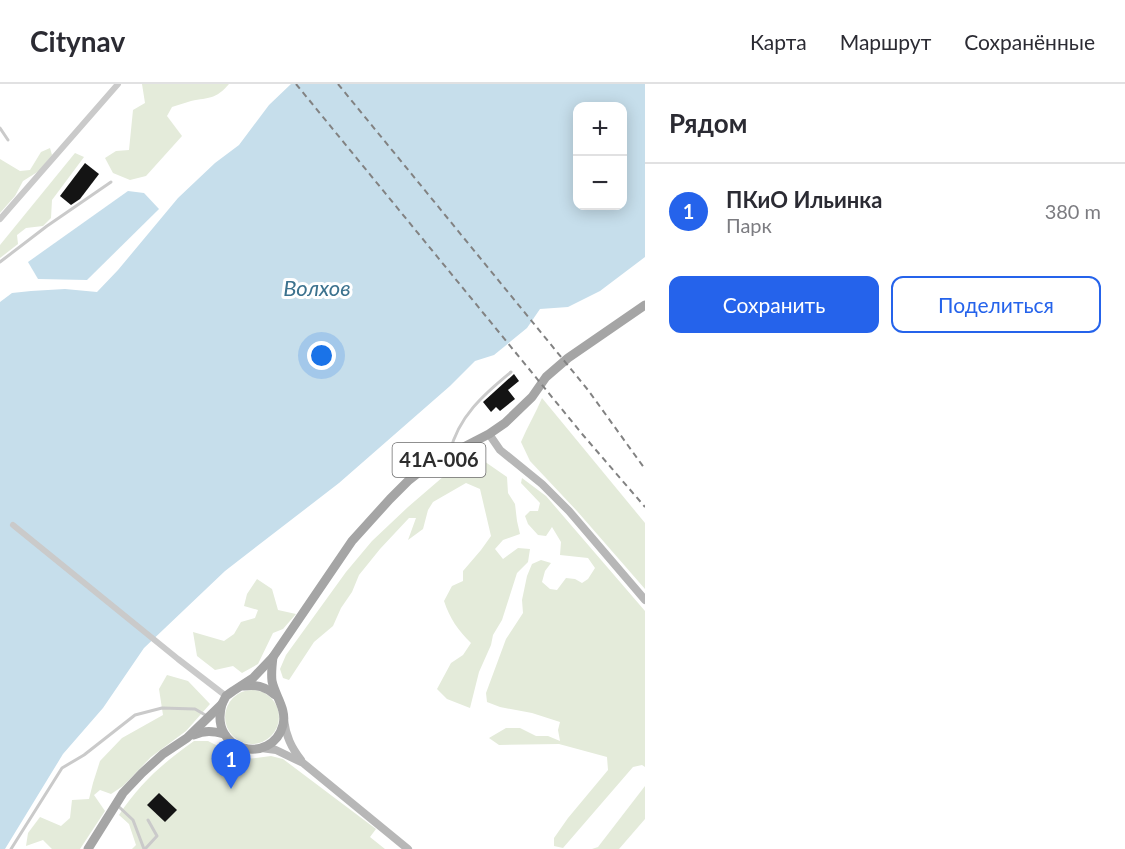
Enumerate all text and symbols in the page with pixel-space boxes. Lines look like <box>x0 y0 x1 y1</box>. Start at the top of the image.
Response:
text: Citynav <box>30 24 125 58</box>
text: Карта <box>750 29 807 54</box>
text: Маршрут <box>840 29 931 54</box>
text: Сохранённые <box>964 29 1095 54</box>
map controls <box>573 102 627 210</box>
button: + <box>573 102 627 156</box>
text: Рядом <box>669 107 747 139</box>
button: − <box>573 156 627 210</box>
text: ПКиО Ильинка <box>726 186 882 213</box>
text: 1 <box>683 199 694 223</box>
text: 380 m <box>1045 199 1101 223</box>
text: Парк <box>726 213 772 237</box>
water label: Волхов <box>283 274 351 301</box>
button: Сохранить <box>669 276 879 333</box>
button: Поделиться <box>891 276 1101 333</box>
your location <box>307 341 336 370</box>
road number: 41А-006 <box>392 443 486 477</box>
pin: 1 <box>212 740 250 789</box>

